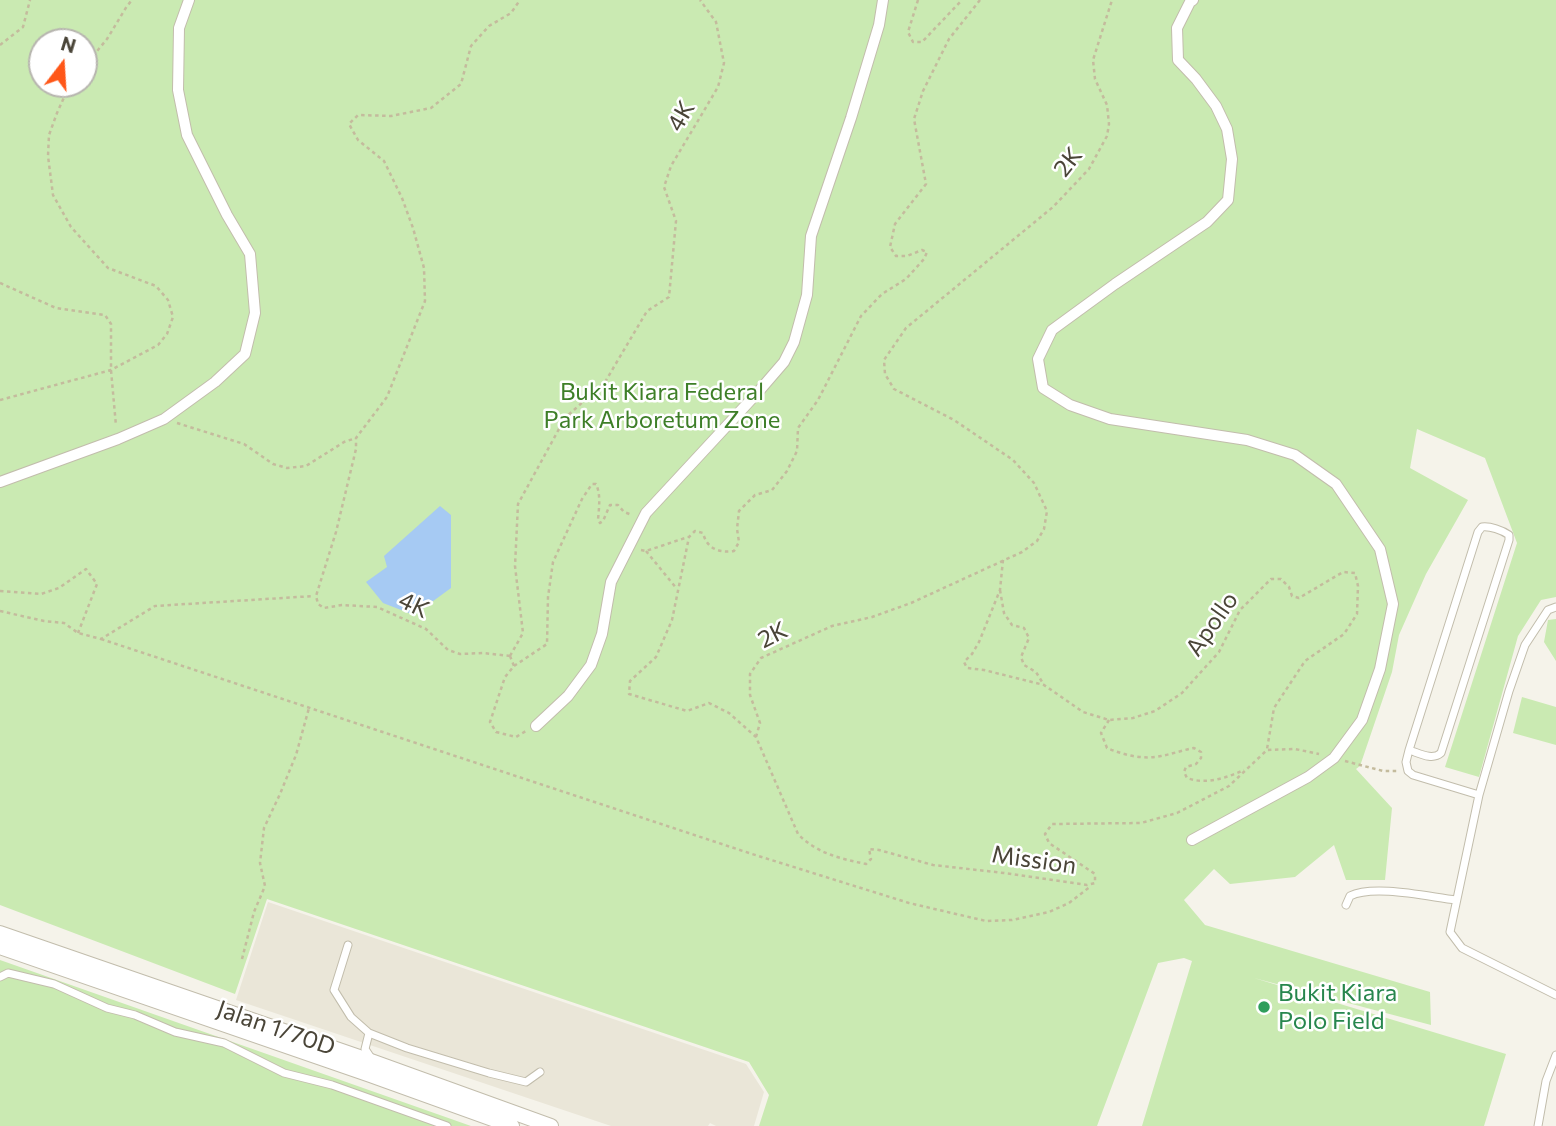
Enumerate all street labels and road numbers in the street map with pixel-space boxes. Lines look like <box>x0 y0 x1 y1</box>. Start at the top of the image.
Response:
street label: 4K <box>661 96 701 136</box>
street label: 2K <box>1048 142 1088 182</box>
street label: 4K <box>394 585 434 625</box>
street label: Apollo <box>1180 586 1244 662</box>
street label: 2K <box>753 615 793 655</box>
street label: Mission <box>990 840 1078 880</box>
street label: Jalan 1/70D <box>213 994 339 1062</box>

